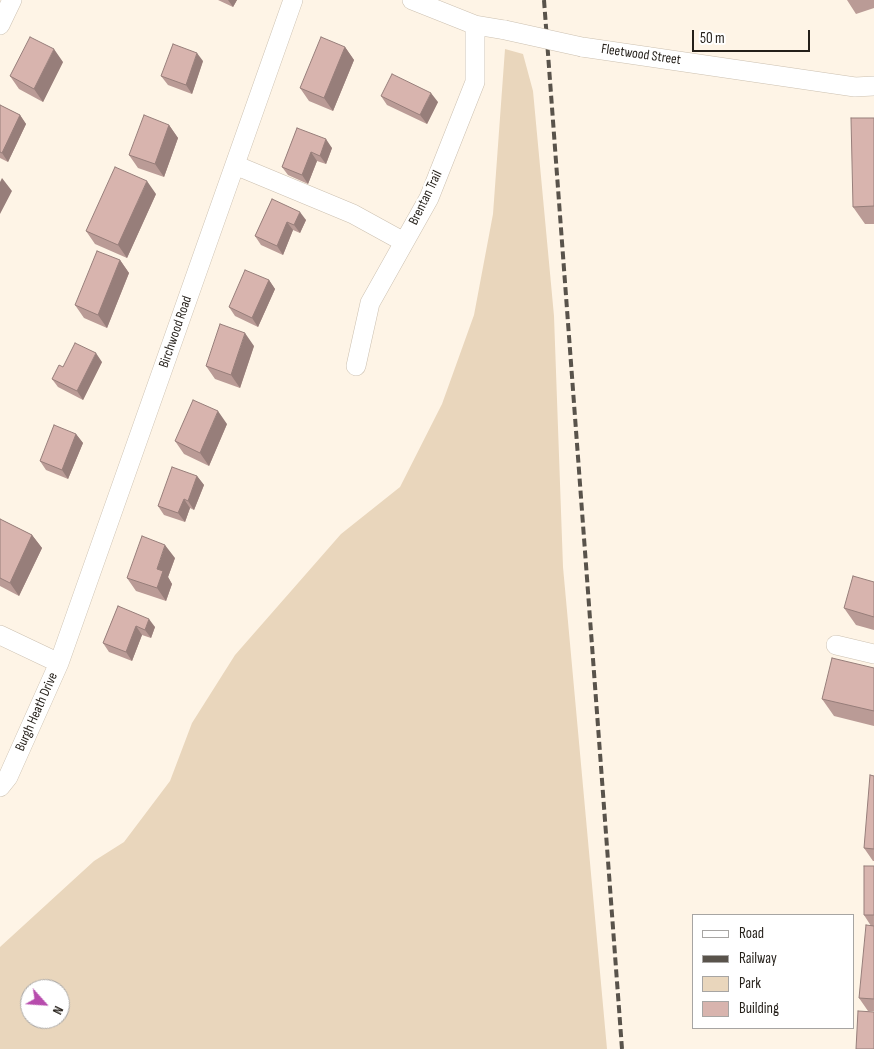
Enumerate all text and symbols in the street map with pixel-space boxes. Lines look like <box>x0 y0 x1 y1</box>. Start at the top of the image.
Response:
scale bar <box>694 20 812 52</box>
text: 50 m <box>700 29 725 48</box>
street label: Fleetwood Street <box>600 41 682 69</box>
street label: Brentan Trail <box>406 168 446 228</box>
street label: Birchwood Road <box>156 294 196 370</box>
street label: Burgh Heath Drive <box>12 670 62 754</box>
legend <box>692 914 854 1029</box>
text: Road <box>739 924 764 943</box>
text: Railway <box>739 949 777 968</box>
text: Park <box>739 974 761 993</box>
north arrow <box>20 979 70 1029</box>
text: Building <box>739 999 779 1018</box>
text: N <box>49 1003 67 1017</box>

